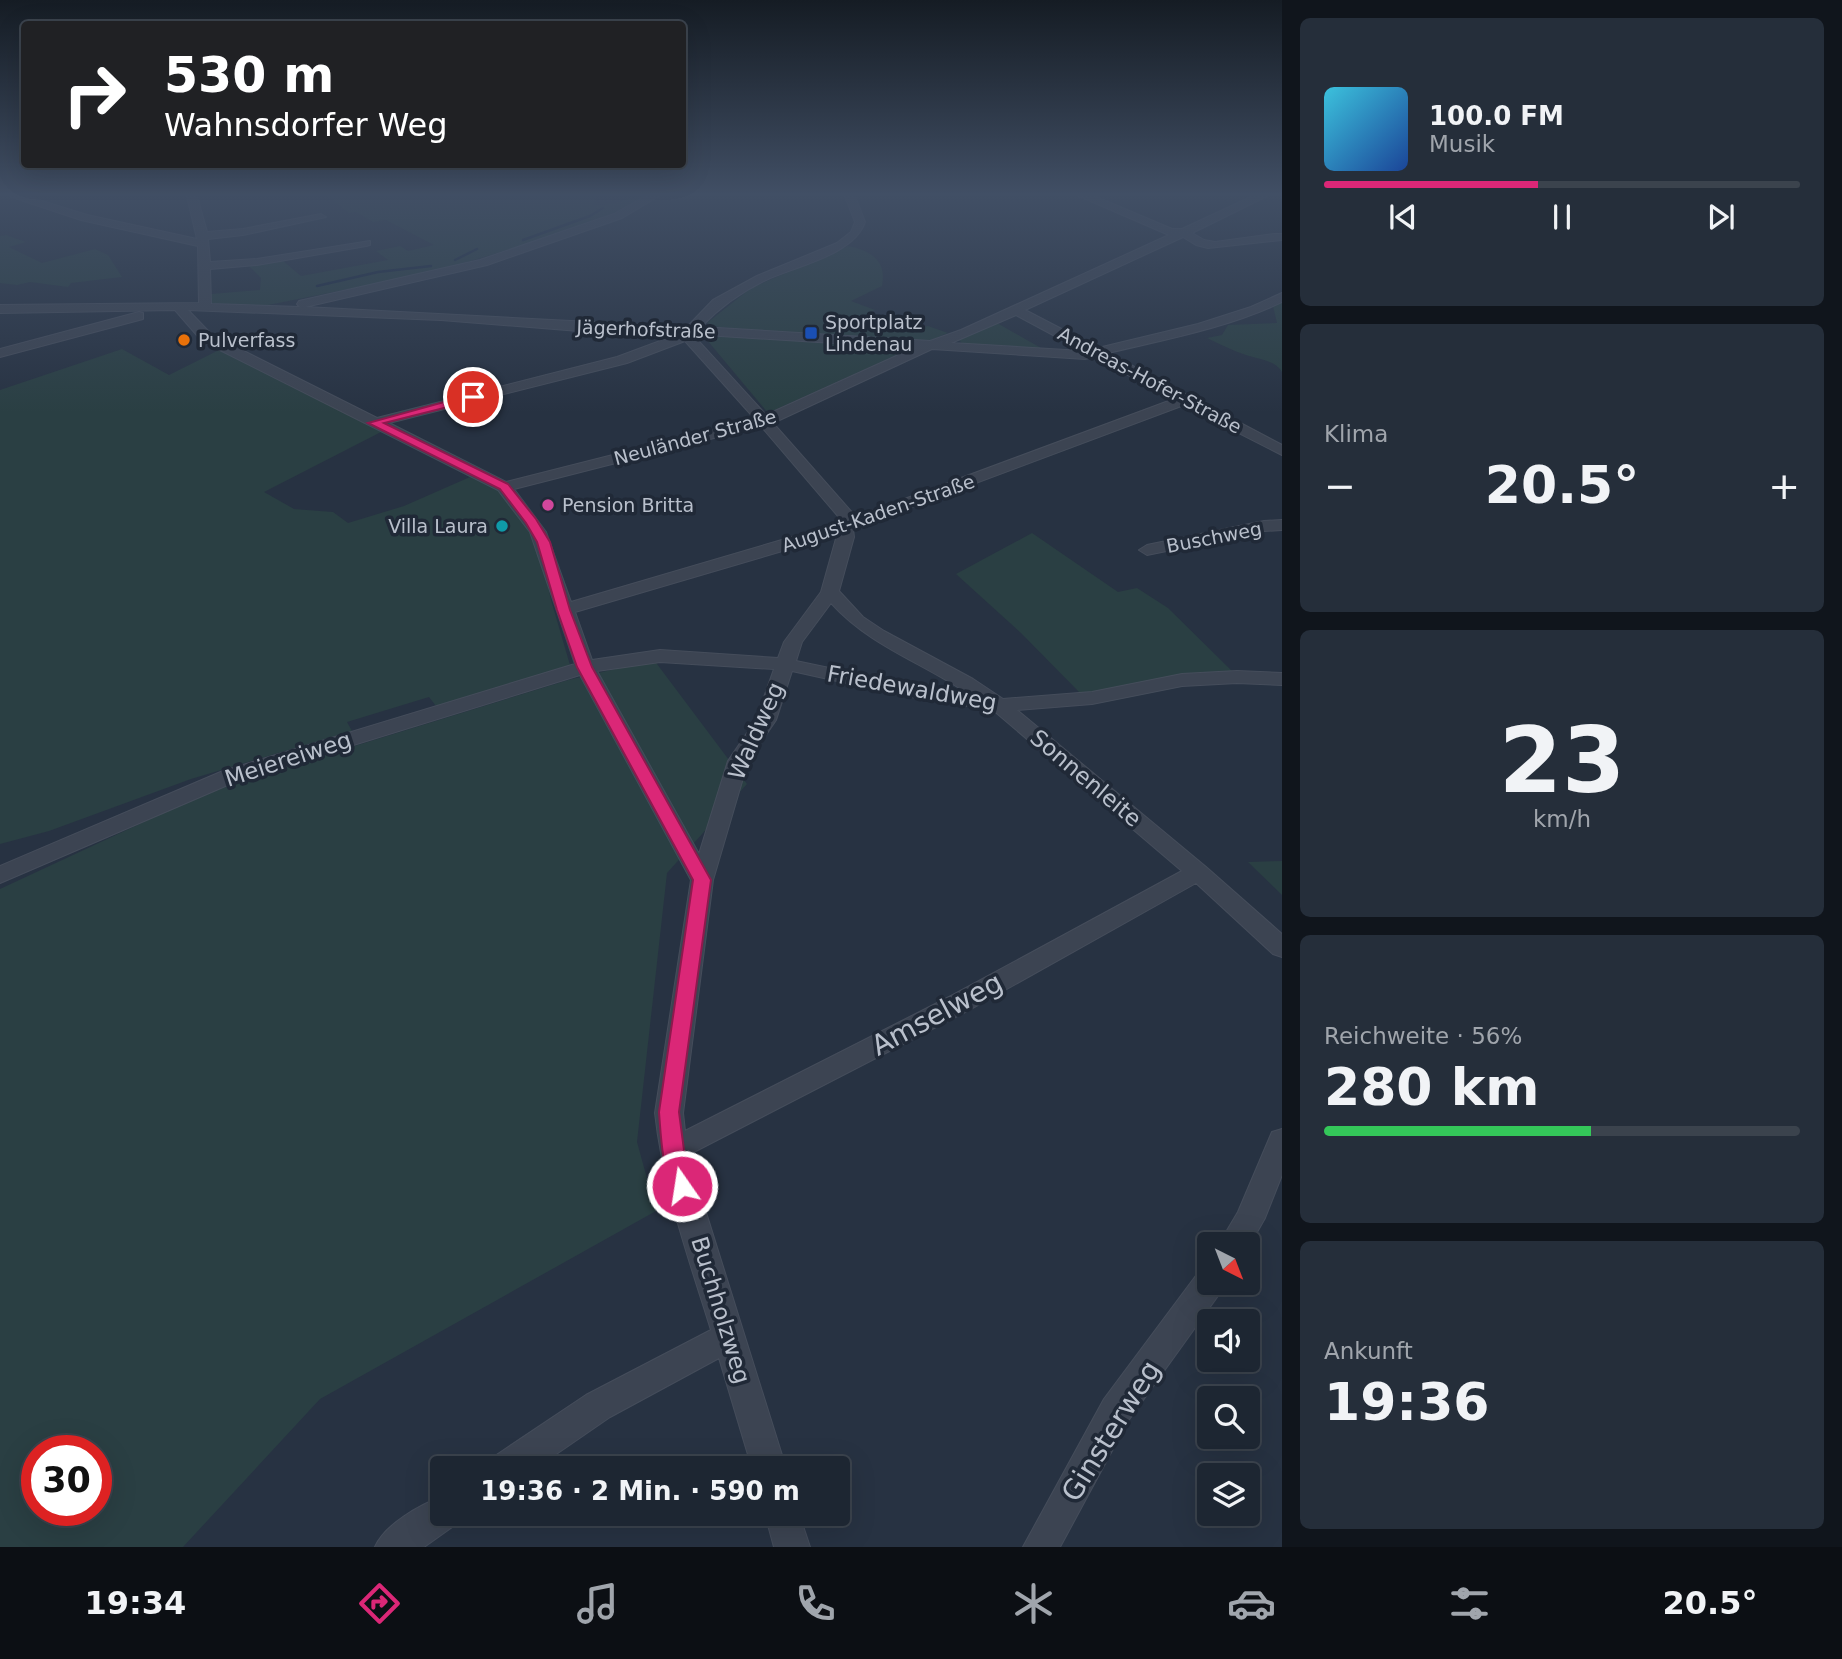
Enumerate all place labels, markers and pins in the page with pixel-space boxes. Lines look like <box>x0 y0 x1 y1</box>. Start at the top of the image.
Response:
place label: Sportplatz Lindenau <box>825 311 922 355</box>
marker: Sportplatz Lindenau <box>803 325 819 341</box>
place label: Pulverfass <box>198 329 295 351</box>
marker: Pulverfass <box>176 332 192 348</box>
pin <box>443 367 503 427</box>
place label: Pension Britta <box>562 494 694 516</box>
marker: Pension Britta <box>540 497 556 513</box>
place label: Villa Laura <box>388 515 488 537</box>
marker: Villa Laura <box>494 518 510 534</box>

